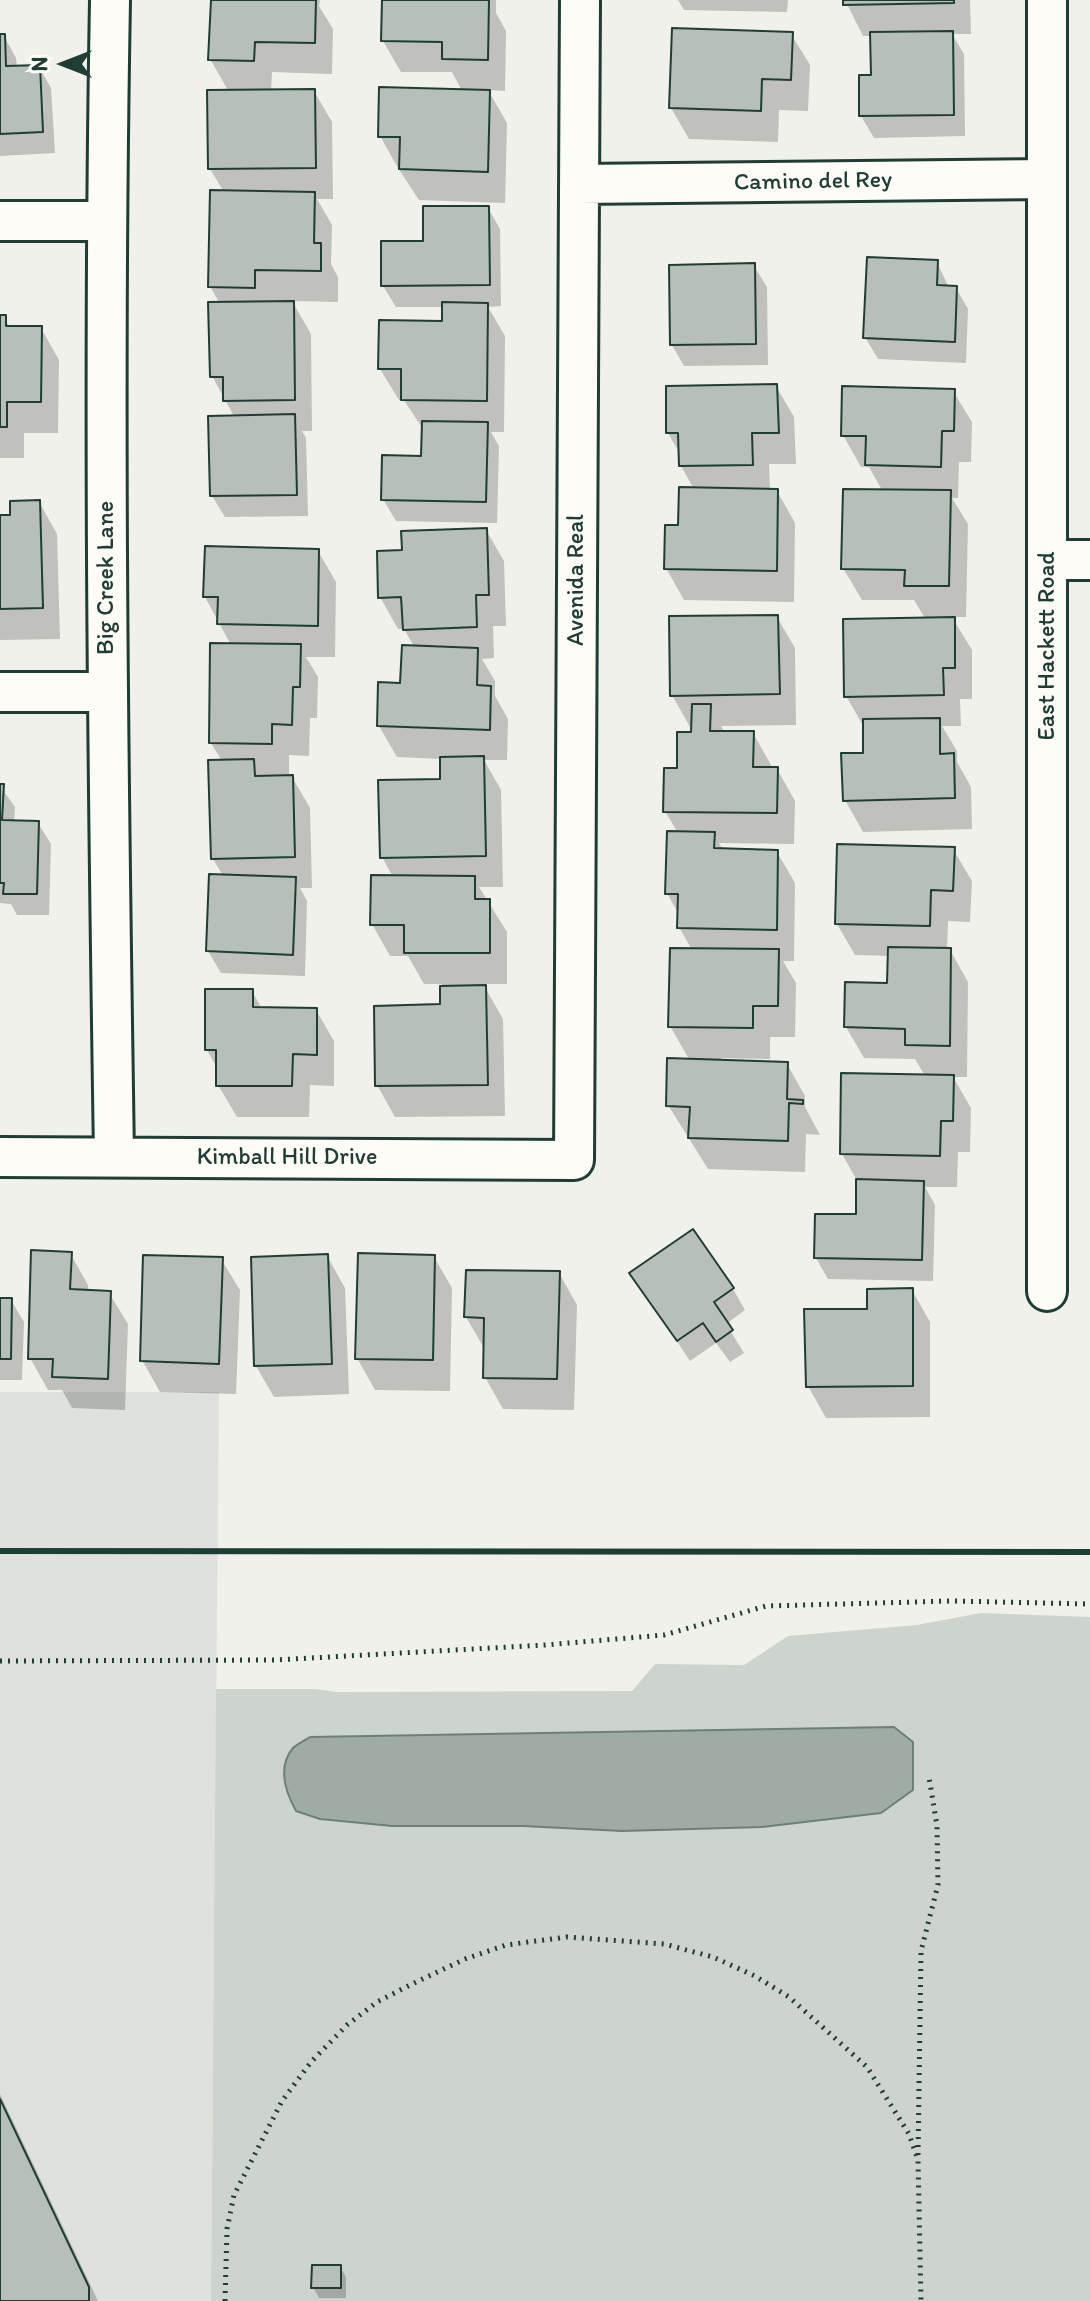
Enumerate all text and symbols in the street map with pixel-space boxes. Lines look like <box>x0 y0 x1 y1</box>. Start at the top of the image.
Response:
north arrow <box>24 24 104 104</box>
text: N <box>26 57 53 71</box>
street label: Camino del Rey <box>734 166 892 198</box>
street label: Big Creek Lane <box>93 501 121 655</box>
street label: Avenida Real <box>563 514 591 646</box>
street label: East Hackett Road <box>1034 552 1062 740</box>
street label: Kimball Hill Drive <box>197 1144 377 1172</box>

